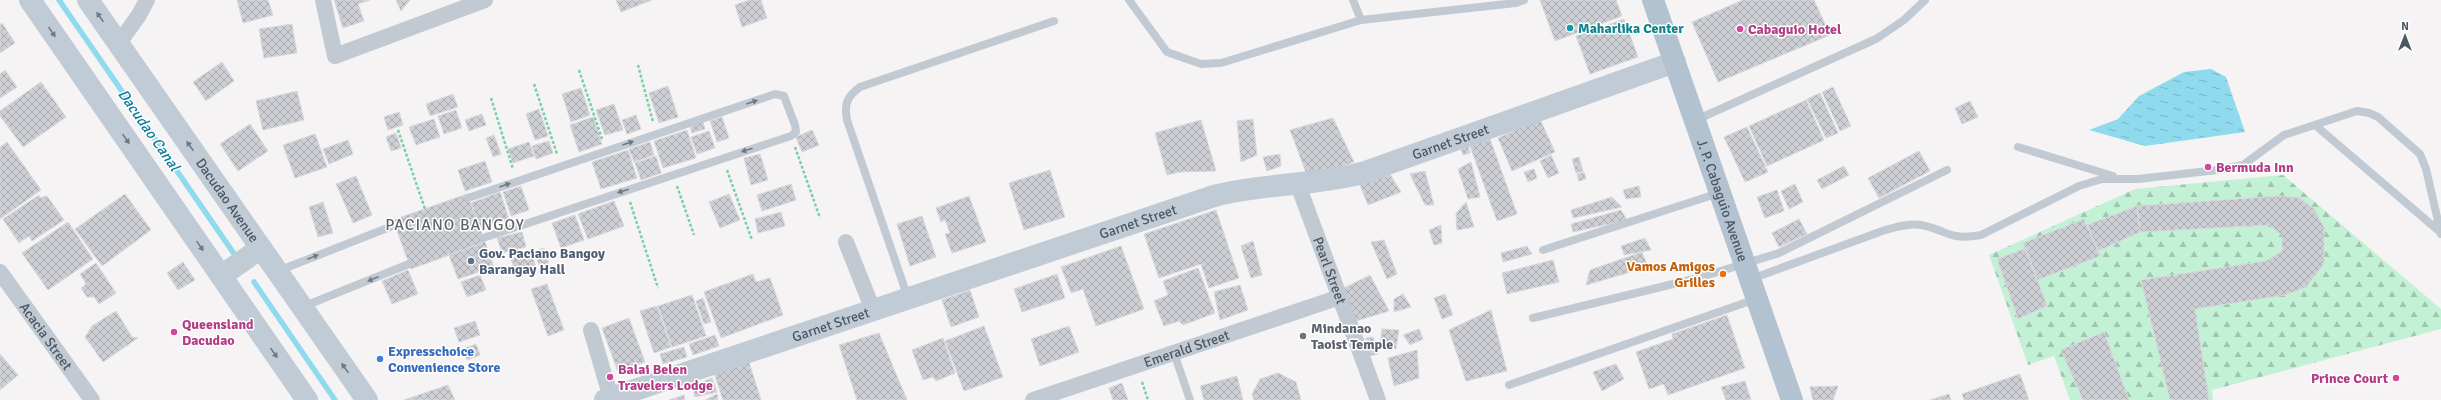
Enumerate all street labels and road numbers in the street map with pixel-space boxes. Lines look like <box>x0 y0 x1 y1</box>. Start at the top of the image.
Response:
street label: Garnet Street <box>1410 121 1491 164</box>
street label: J. P. Cabaguio Avenue <box>1693 137 1751 264</box>
street label: Dacudao Avenue <box>192 155 262 246</box>
street label: Garnet Street <box>1097 201 1179 243</box>
street label: Pearl Street <box>1309 234 1350 307</box>
street label: Acacia Street <box>16 299 76 374</box>
street label: Garnet Street <box>790 304 872 346</box>
street label: Emerald Street <box>1142 327 1232 371</box>

